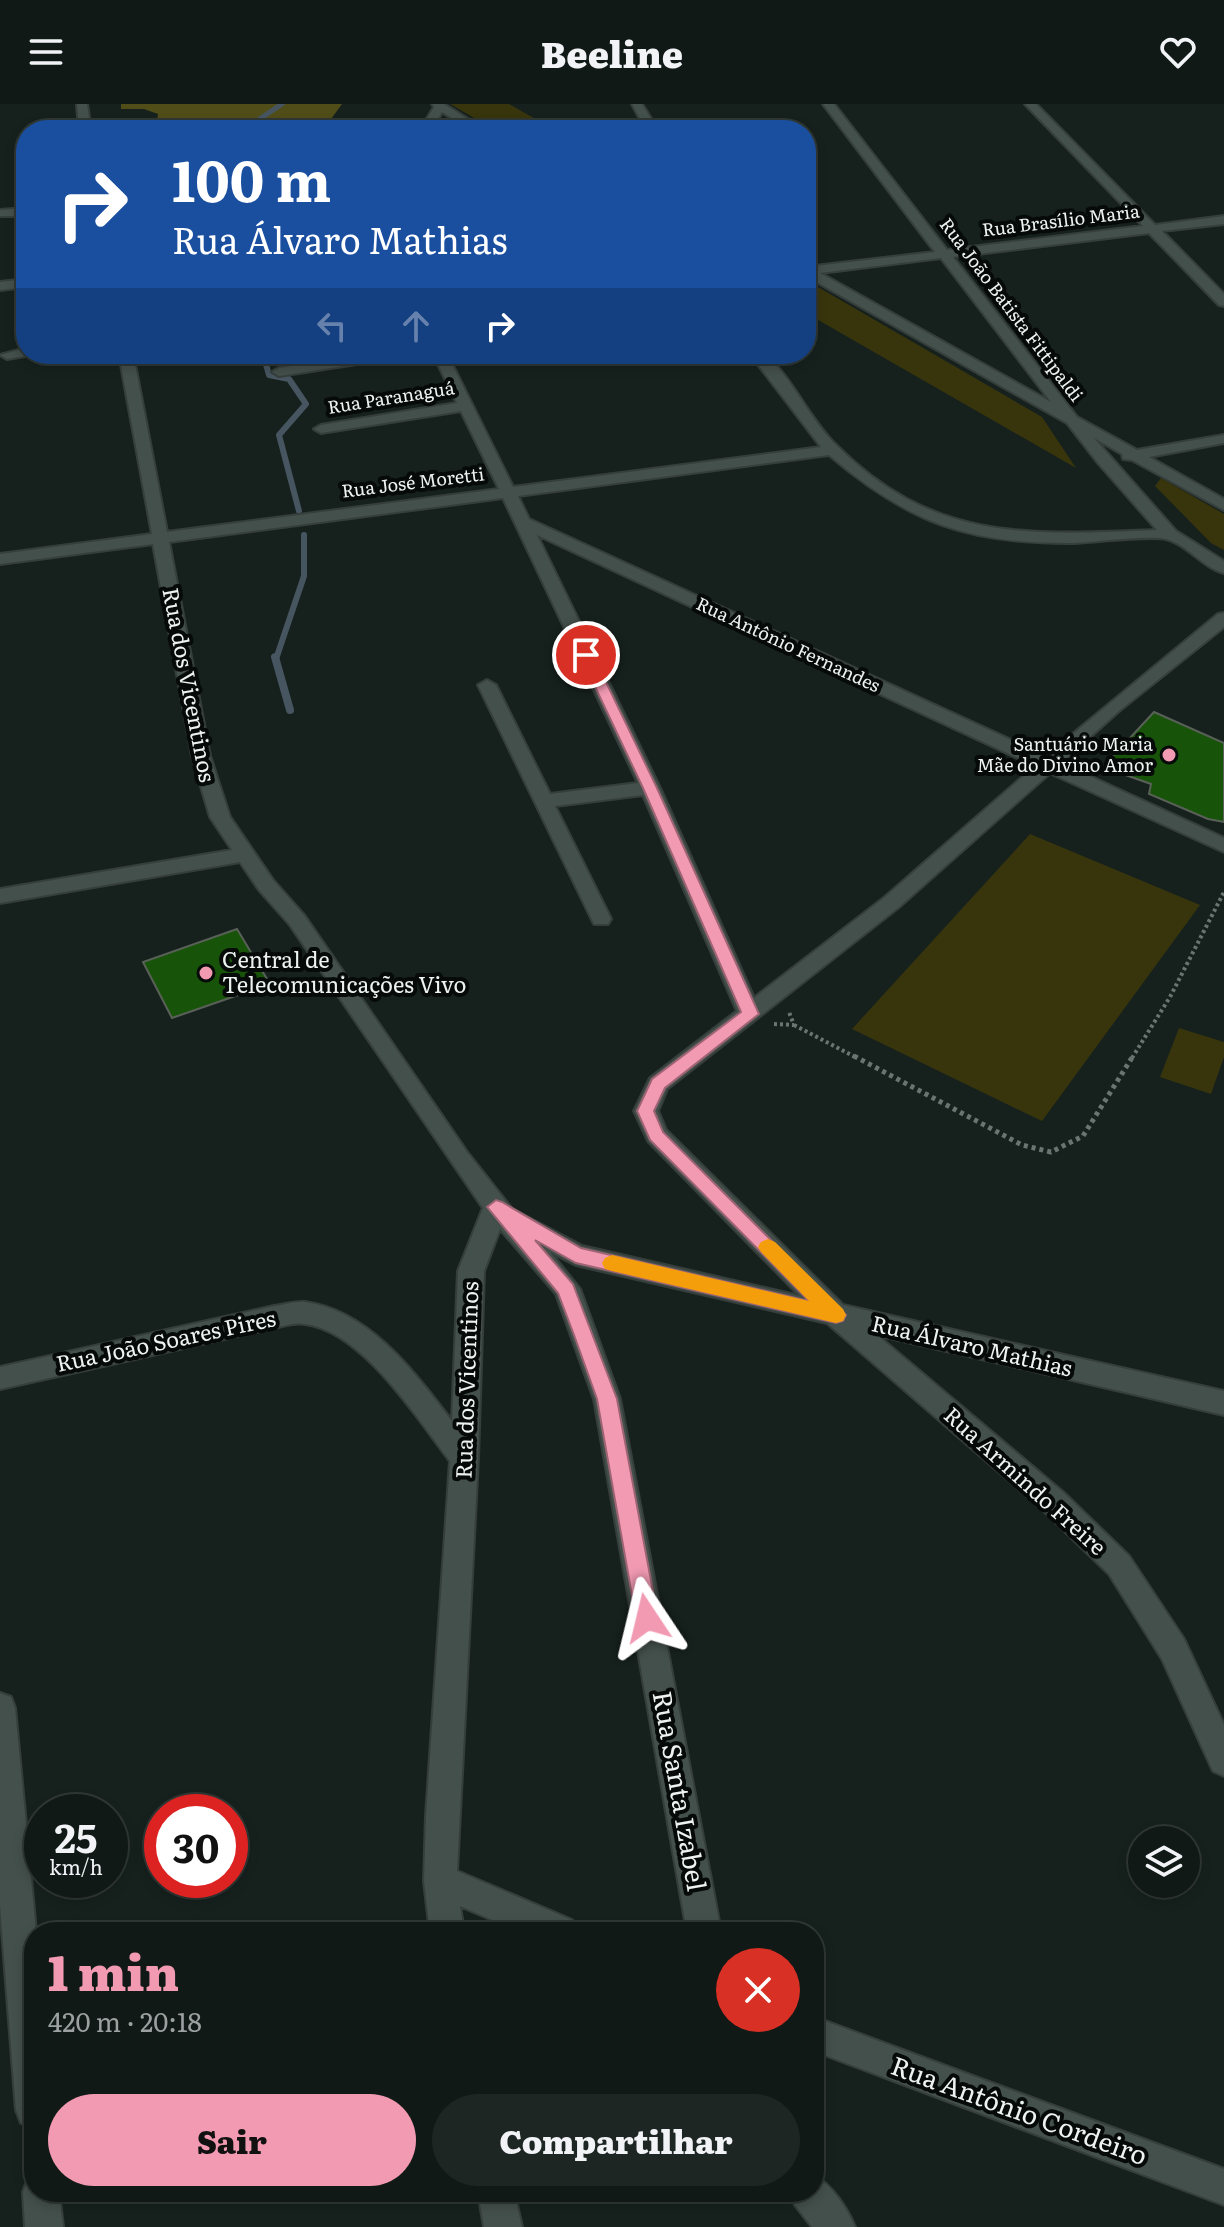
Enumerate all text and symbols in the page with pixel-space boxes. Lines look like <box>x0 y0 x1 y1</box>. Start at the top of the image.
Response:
text: Beeline <box>541 26 683 79</box>
icon: menu <box>24 30 68 74</box>
icon: heart <box>1156 30 1200 74</box>
text: 100 m <box>172 136 331 219</box>
icon: right <box>40 152 144 256</box>
street label: Rua Brasílio Maria <box>980 196 1141 243</box>
text: Rua Álvaro Mathias <box>172 212 507 265</box>
street label: Rua João Batista Fittipaldi <box>934 212 1090 407</box>
icon: left <box>310 304 354 348</box>
icon: ahead <box>394 304 438 348</box>
icon: right <box>478 304 522 348</box>
street label: Rua Paranaguá <box>325 373 456 420</box>
street label: Rua José Moretti <box>340 459 486 504</box>
street label: Rua dos Vicentinos <box>155 585 226 785</box>
street label: Rua Antônio Fernandes <box>692 589 885 698</box>
pin <box>552 621 620 689</box>
icon: arrive <box>564 633 608 677</box>
place label: Santuário Maria Mãe do Divino Amor <box>977 730 1153 778</box>
marker: Santuário Maria Mãe do Divino Amor <box>1160 746 1178 764</box>
place label: Central de Telecomunicações Vivo <box>222 942 466 1000</box>
marker: Central de Telecomunicações Vivo <box>197 964 215 982</box>
street label: Rua dos Vicentinos <box>446 1281 485 1479</box>
street label: Rua João Soares Pires <box>53 1300 279 1379</box>
street label: Rua Álvaro Mathias <box>869 1305 1076 1384</box>
street label: Rua Armindo Freire <box>937 1398 1115 1562</box>
position arrow <box>605 1576 689 1660</box>
street label: Rua Santa Izabel <box>645 1688 718 1894</box>
speed limit sign: 30 <box>144 1794 248 1898</box>
text: 25 <box>54 1806 98 1865</box>
map controls <box>1128 1826 1200 1898</box>
button: layers <box>1128 1826 1200 1898</box>
text: km/h <box>49 1851 103 1881</box>
text: 1 min <box>48 1935 179 2006</box>
button: close <box>716 1948 800 2032</box>
text: 420 m · 20:18 <box>48 2001 202 2040</box>
street label: Rua Antônio Cordeiro <box>886 2044 1154 2173</box>
button: Sair <box>48 2094 416 2186</box>
button: Compartilhar <box>432 2094 800 2186</box>

